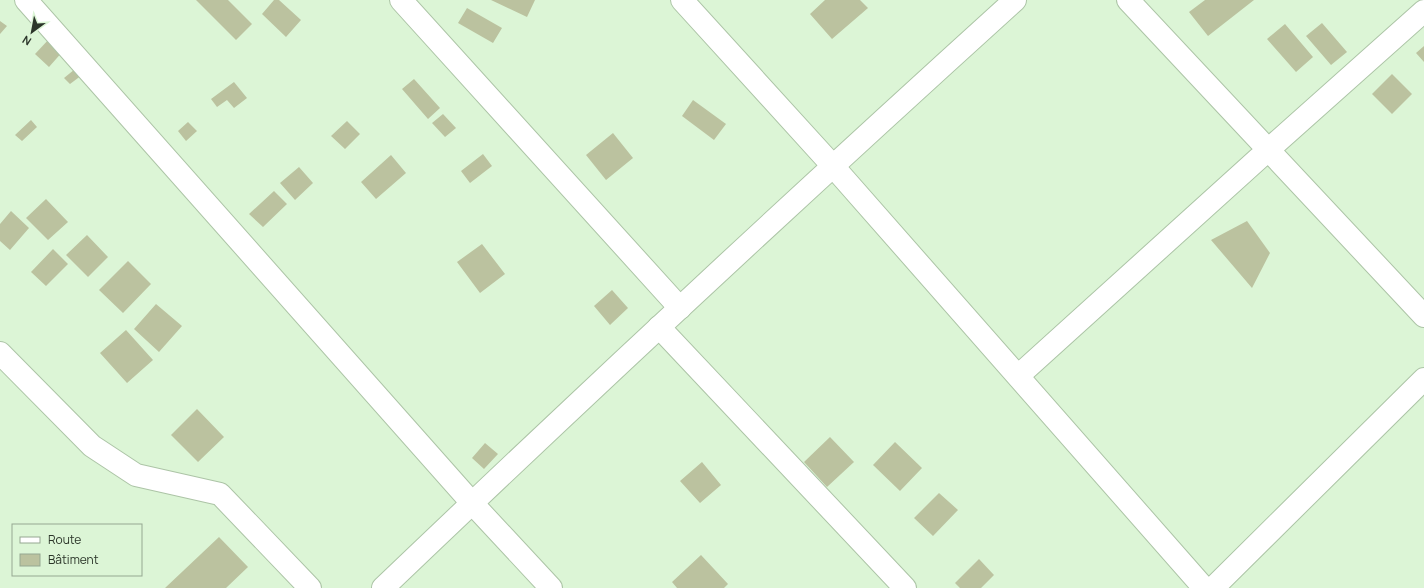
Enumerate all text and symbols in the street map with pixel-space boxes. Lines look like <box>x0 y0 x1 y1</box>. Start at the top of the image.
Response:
north arrow <box>12 12 52 52</box>
text: N <box>19 32 34 49</box>
legend <box>12 524 142 576</box>
text: Route <box>48 531 81 548</box>
text: Bâtiment <box>48 551 99 568</box>

